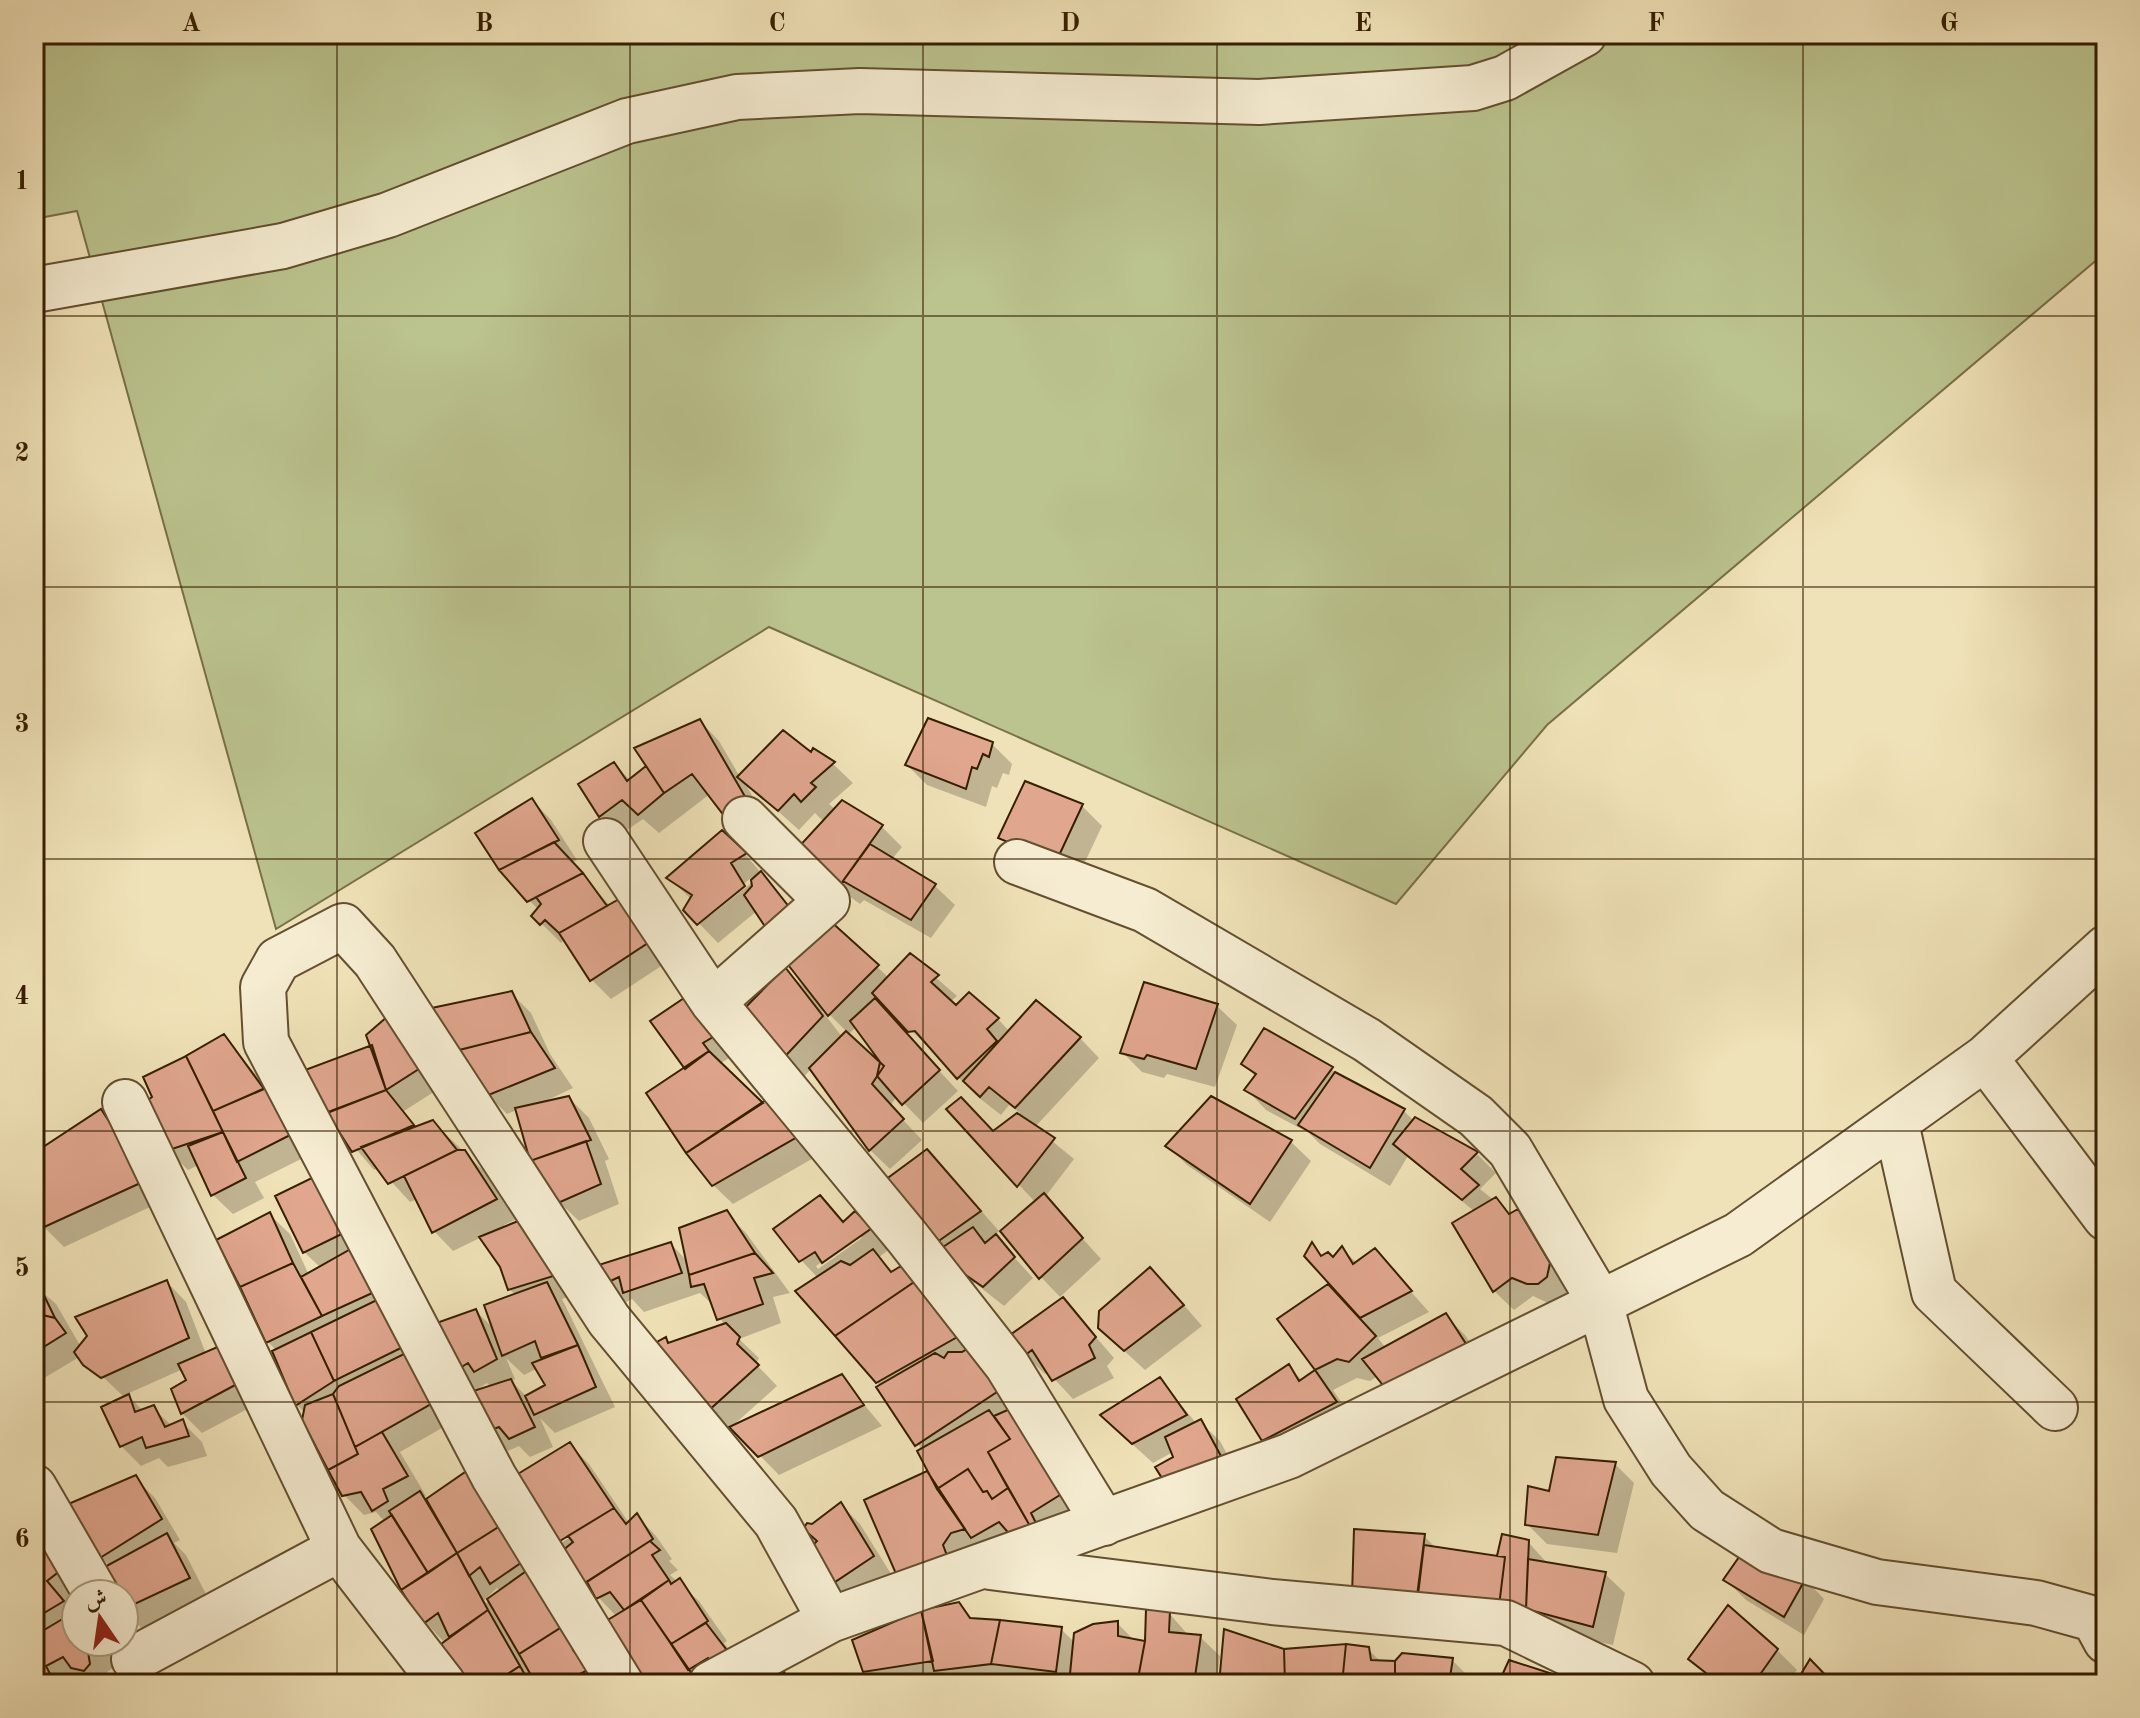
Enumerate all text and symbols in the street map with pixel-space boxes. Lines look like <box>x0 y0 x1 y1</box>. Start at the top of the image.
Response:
text: A <box>181 11 201 37</box>
text: B <box>475 11 493 37</box>
text: C <box>768 11 786 37</box>
text: D <box>1060 11 1080 37</box>
text: E <box>1354 11 1372 37</box>
text: F <box>1647 11 1665 37</box>
text: G <box>1940 11 1958 37</box>
text: 1 <box>14 169 30 195</box>
text: 2 <box>14 441 30 467</box>
text: 3 <box>14 712 30 738</box>
text: 4 <box>14 984 30 1010</box>
text: 5 <box>14 1256 30 1282</box>
text: 6 <box>14 1527 30 1553</box>
north arrow <box>60 1578 140 1658</box>
text: ش <box>83 1587 109 1614</box>

